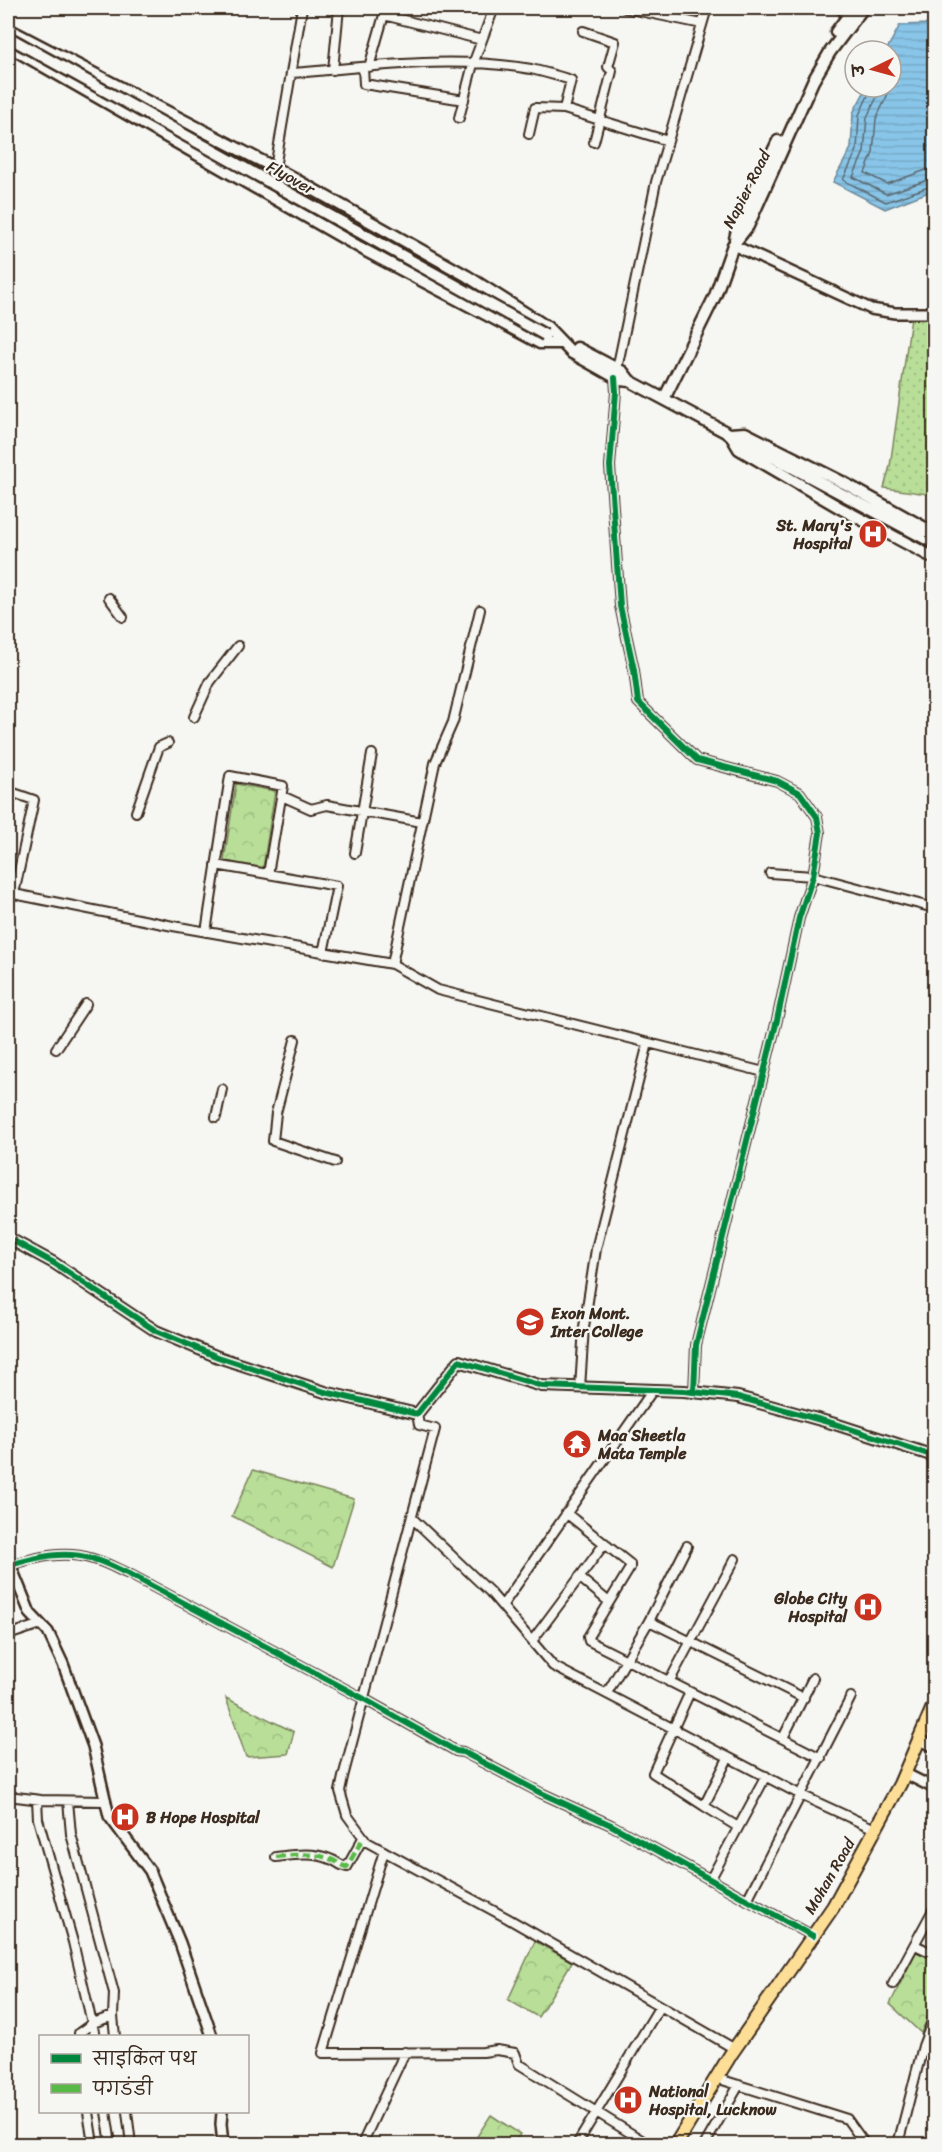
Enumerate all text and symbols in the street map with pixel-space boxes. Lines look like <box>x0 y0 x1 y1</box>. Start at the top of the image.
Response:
north arrow <box>843 39 903 99</box>
text: उ <box>844 62 874 79</box>
street label: Napier Road <box>714 144 779 234</box>
street label: Flyover <box>261 152 322 203</box>
place label: St. Mary's Hospital <box>775 511 853 558</box>
hospital icon: St. Mary's Hospital <box>857 518 889 550</box>
place label: Exon Mont. Inter College <box>550 1299 644 1346</box>
school or university icon: Exon Mont. Inter College <box>514 1306 546 1338</box>
place label: Maa Sheetla Mata Temple <box>597 1421 687 1468</box>
temple icon: Maa Sheetla Mata Temple <box>561 1428 593 1460</box>
place label: Globe City Hospital <box>773 1584 848 1631</box>
hospital icon: Globe City Hospital <box>852 1591 884 1623</box>
hospital icon: B Hope Hospital <box>109 1801 141 1833</box>
place label: B Hope Hospital <box>146 1803 261 1832</box>
street label: Mohan Road <box>796 1831 864 1920</box>
legend <box>39 2035 249 2113</box>
text: साइकिल पथ <box>92 2043 198 2075</box>
text: पगडंडी <box>92 2073 153 2105</box>
place label: National Hospital, Lucknow <box>648 2077 777 2124</box>
hospital icon: National Hospital, Lucknow <box>612 2084 644 2116</box>

